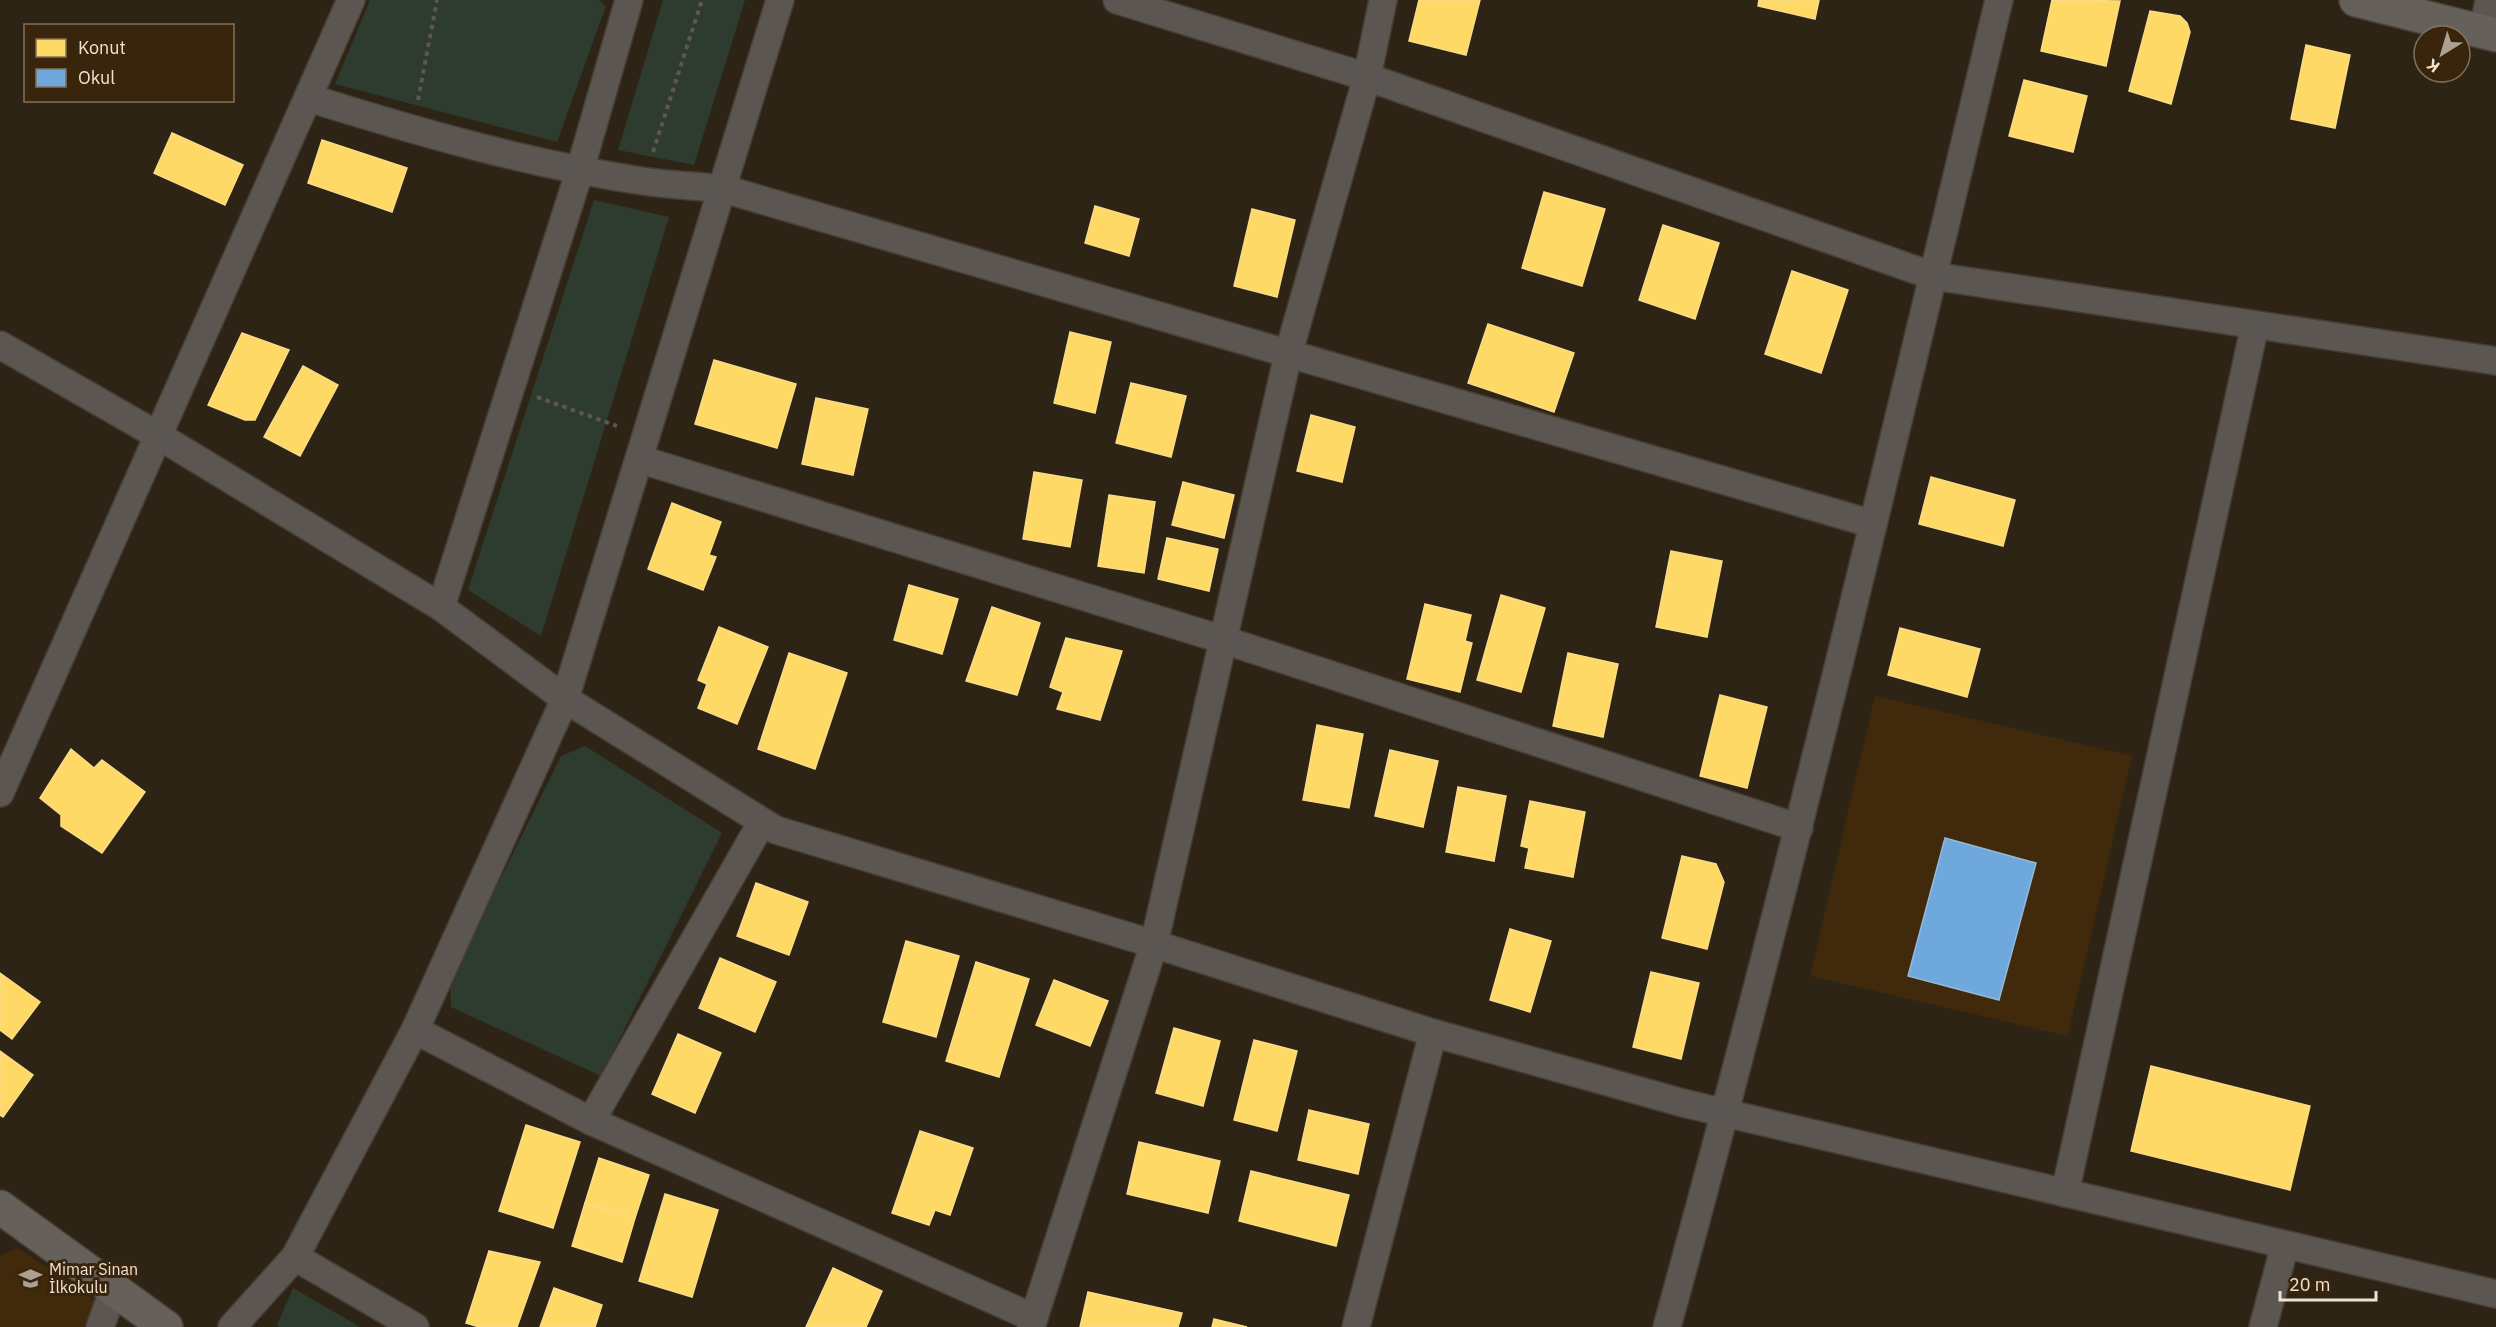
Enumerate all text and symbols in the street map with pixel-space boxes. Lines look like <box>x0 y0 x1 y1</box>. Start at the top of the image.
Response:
legend <box>24 24 234 102</box>
north arrow <box>2412 24 2472 84</box>
text: Konut <box>78 36 126 59</box>
text: K <box>2423 55 2443 77</box>
text: Okul <box>78 66 115 89</box>
place label: Mimar Sinan İlkokulu <box>49 1259 138 1297</box>
scale bar <box>2280 1264 2376 1302</box>
school or university icon: Mimar Sinan İlkokulu <box>18 1265 44 1291</box>
text: 20 m <box>2289 1273 2331 1296</box>

